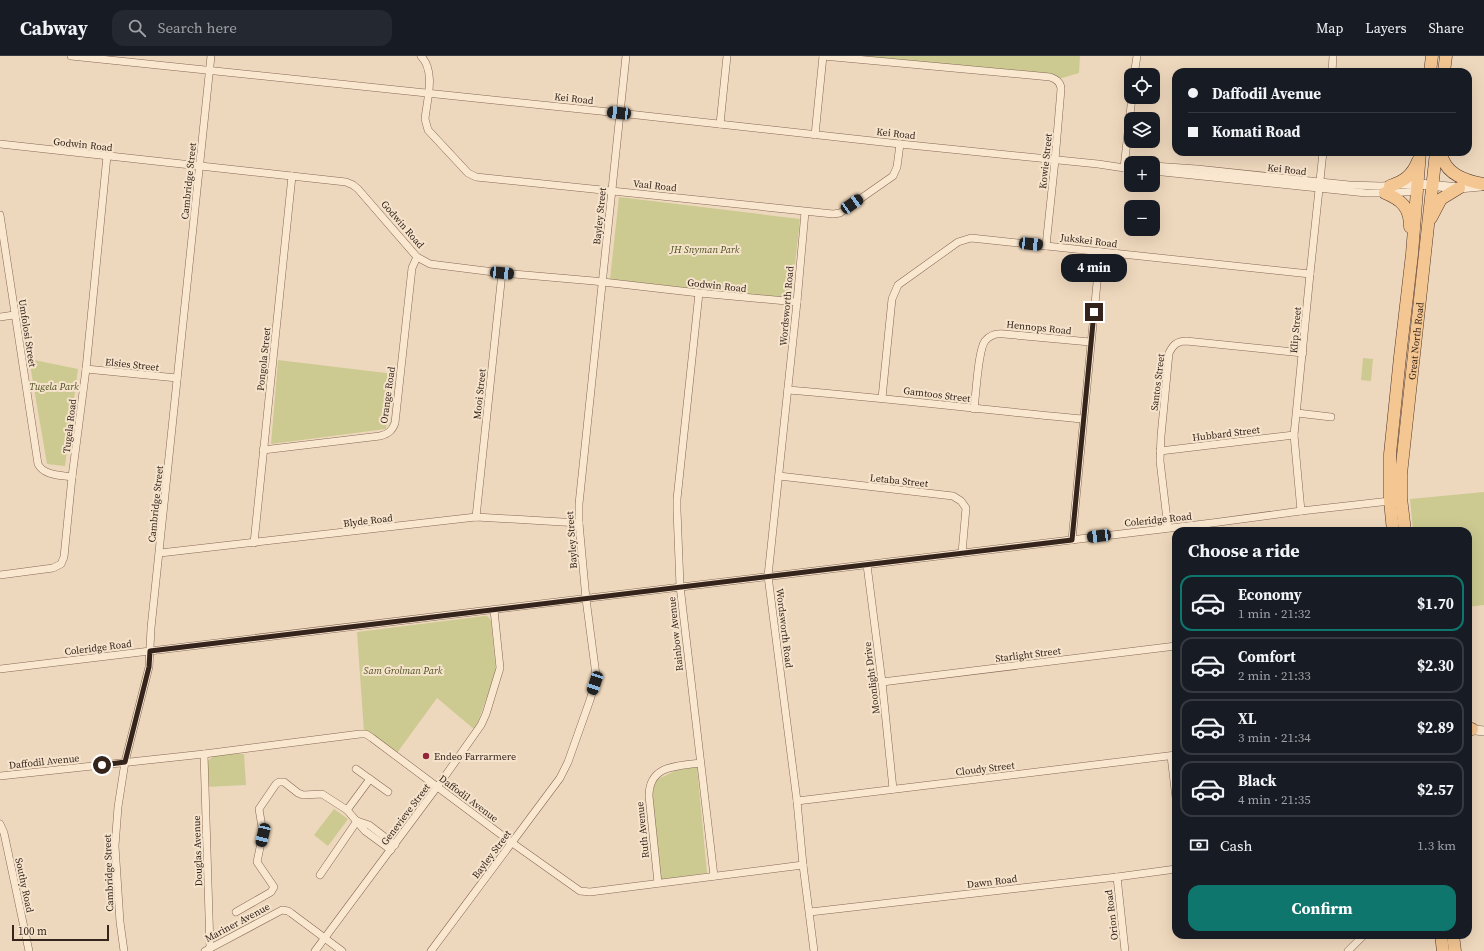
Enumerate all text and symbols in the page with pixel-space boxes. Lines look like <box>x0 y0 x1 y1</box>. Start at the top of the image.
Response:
search box <box>112 10 392 46</box>
text: Cabway <box>20 15 88 41</box>
icon: search <box>126 17 148 39</box>
text: Search here <box>158 17 237 38</box>
text: Map <box>1316 18 1343 38</box>
text: Layers <box>1365 18 1407 38</box>
text: Share <box>1429 18 1464 38</box>
map controls <box>1124 68 1160 236</box>
button: locate <box>1124 68 1160 104</box>
text: Daffodil Avenue <box>1212 83 1321 104</box>
street label: Kei Road <box>554 90 595 107</box>
car <box>606 106 632 120</box>
button: layers <box>1124 112 1160 148</box>
text: Komati Road <box>1212 121 1301 142</box>
street label: Kei Road <box>876 125 917 142</box>
street label: Kowie Street <box>1036 132 1055 190</box>
street label: Godwin Road <box>53 135 114 154</box>
street label: Cambridge Street <box>178 141 199 220</box>
button: + <box>1124 156 1160 192</box>
street label: Kei Road <box>1267 161 1308 178</box>
street label: Vaal Road <box>632 177 678 194</box>
street label: Bayley Street <box>590 186 609 245</box>
car <box>839 192 865 216</box>
street label: Godwin Road <box>378 198 427 251</box>
button: − <box>1124 200 1160 236</box>
street label: Jukskei Road <box>1059 230 1118 250</box>
car <box>1018 237 1044 251</box>
park label: JH Snyman Park <box>668 243 740 256</box>
callout: 4 min <box>1061 254 1127 282</box>
text: 4 min <box>1077 259 1111 276</box>
street label: Wordsworth Road <box>777 265 796 347</box>
car <box>490 266 514 280</box>
street label: Godwin Road <box>687 276 748 295</box>
street label: Umfolosi Street <box>16 298 39 369</box>
street label: Great North Road <box>1405 301 1427 381</box>
route end <box>1085 303 1103 321</box>
street label: Klip Street <box>1287 306 1304 354</box>
street label: Hennops Road <box>1006 318 1072 337</box>
street label: Pongola Street <box>254 326 273 391</box>
street label: Santos Street <box>1148 352 1168 411</box>
street label: Elsies Street <box>104 355 160 374</box>
street label: Orange Road <box>377 365 398 424</box>
street label: Mooi Street <box>470 367 489 420</box>
park label: Tugela Park <box>29 380 79 393</box>
street label: Gamtoos Street <box>903 384 972 405</box>
street label: Tugela Road <box>60 398 79 454</box>
street label: Hubbard Street <box>1192 423 1261 444</box>
street label: Cambridge Street <box>145 464 166 543</box>
street label: Letaba Street <box>869 471 929 490</box>
street label: Coleridge Road <box>1124 509 1193 530</box>
street label: Bayley Street <box>563 510 580 569</box>
street label: Blyde Road <box>343 511 394 530</box>
car <box>1086 529 1112 543</box>
text: Choose a ride <box>1188 538 1300 563</box>
text: Economy <box>1238 584 1302 605</box>
icon: car <box>1190 585 1226 621</box>
street label: Wordsworth Road <box>773 587 796 669</box>
text: $1.70 <box>1417 593 1454 614</box>
street label: Rainbow Avenue <box>665 596 686 672</box>
text: 1 min · 21:32 <box>1238 605 1311 622</box>
street label: Coleridge Road <box>64 637 133 658</box>
street label: Moonlight Drive <box>861 641 882 715</box>
street label: Starlight Street <box>995 644 1062 665</box>
text: Comfort <box>1238 646 1296 667</box>
icon: car <box>1190 647 1226 683</box>
text: $2.30 <box>1417 655 1454 676</box>
park label: Sam Grolman Park <box>363 664 443 677</box>
text: 2 min · 21:33 <box>1238 667 1311 684</box>
car <box>586 670 604 696</box>
text: XL <box>1238 708 1257 729</box>
icon: car <box>1190 709 1226 745</box>
text: $2.89 <box>1417 717 1454 738</box>
text: 3 min · 21:34 <box>1238 729 1311 746</box>
place label: Endeo Farrarmere <box>434 750 516 763</box>
street label: Daffodil Avenue <box>8 751 80 772</box>
marker: Endeo Farrarmere <box>421 751 431 761</box>
route start <box>93 756 111 774</box>
street label: Cloudy Street <box>955 758 1016 779</box>
text: Black <box>1238 770 1277 791</box>
icon: car <box>1190 771 1226 807</box>
street label: Daffodil Avenue <box>436 772 501 825</box>
text: $2.57 <box>1417 779 1454 800</box>
street label: Genevieve Street <box>378 780 433 848</box>
text: 4 min · 21:35 <box>1238 791 1311 808</box>
street label: Ruth Avenue <box>633 801 652 859</box>
street label: Douglas Avenue <box>190 815 205 887</box>
car <box>254 822 272 848</box>
street label: Bayley Street <box>469 827 514 881</box>
street label: Cambridge Street <box>101 833 116 912</box>
icon: cash <box>1188 834 1210 856</box>
text: Cash <box>1220 835 1252 856</box>
text: 1.3 km <box>1417 837 1456 854</box>
street label: Southy Road <box>12 857 37 914</box>
street label: Dawn Road <box>966 872 1018 891</box>
button: Confirm <box>1188 885 1456 931</box>
street label: Orion Road <box>1102 889 1121 941</box>
street label: Mariner Avenue <box>203 900 272 945</box>
scale bar <box>12 923 109 942</box>
text: 100 m <box>18 924 47 939</box>

